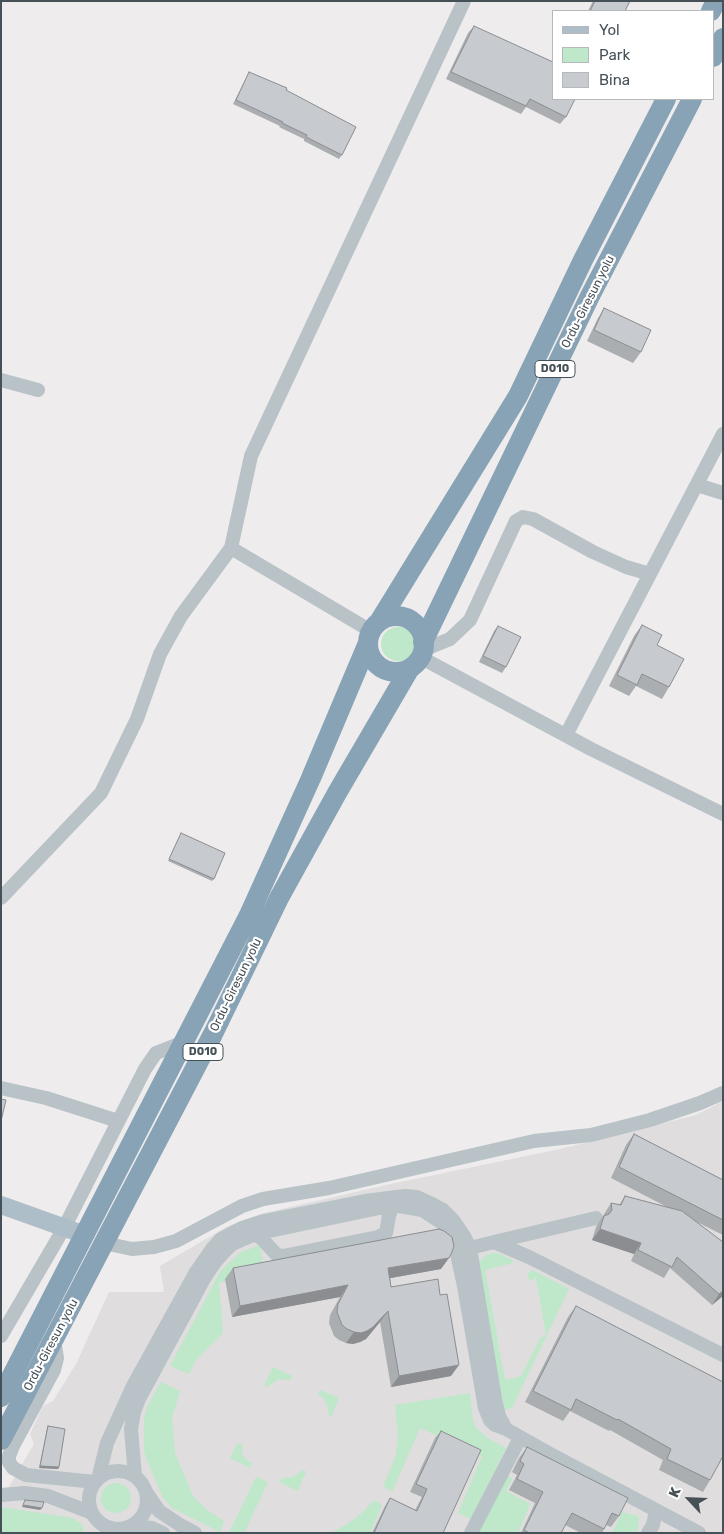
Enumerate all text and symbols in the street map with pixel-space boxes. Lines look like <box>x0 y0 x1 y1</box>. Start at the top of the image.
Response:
legend <box>552 10 714 100</box>
text: Yol <box>599 21 620 39</box>
text: Park <box>599 46 630 64</box>
text: Bina <box>599 71 630 89</box>
street label: Ordu-Giresun yolu <box>558 253 618 351</box>
road number: D010 <box>535 360 575 378</box>
street label: Ordu-Giresun yolu <box>207 936 265 1034</box>
road number: D010 <box>183 1044 223 1060</box>
street label: Ordu-Giresun yolu <box>21 1297 81 1393</box>
north arrow <box>664 1474 714 1524</box>
text: K <box>665 1485 685 1500</box>

